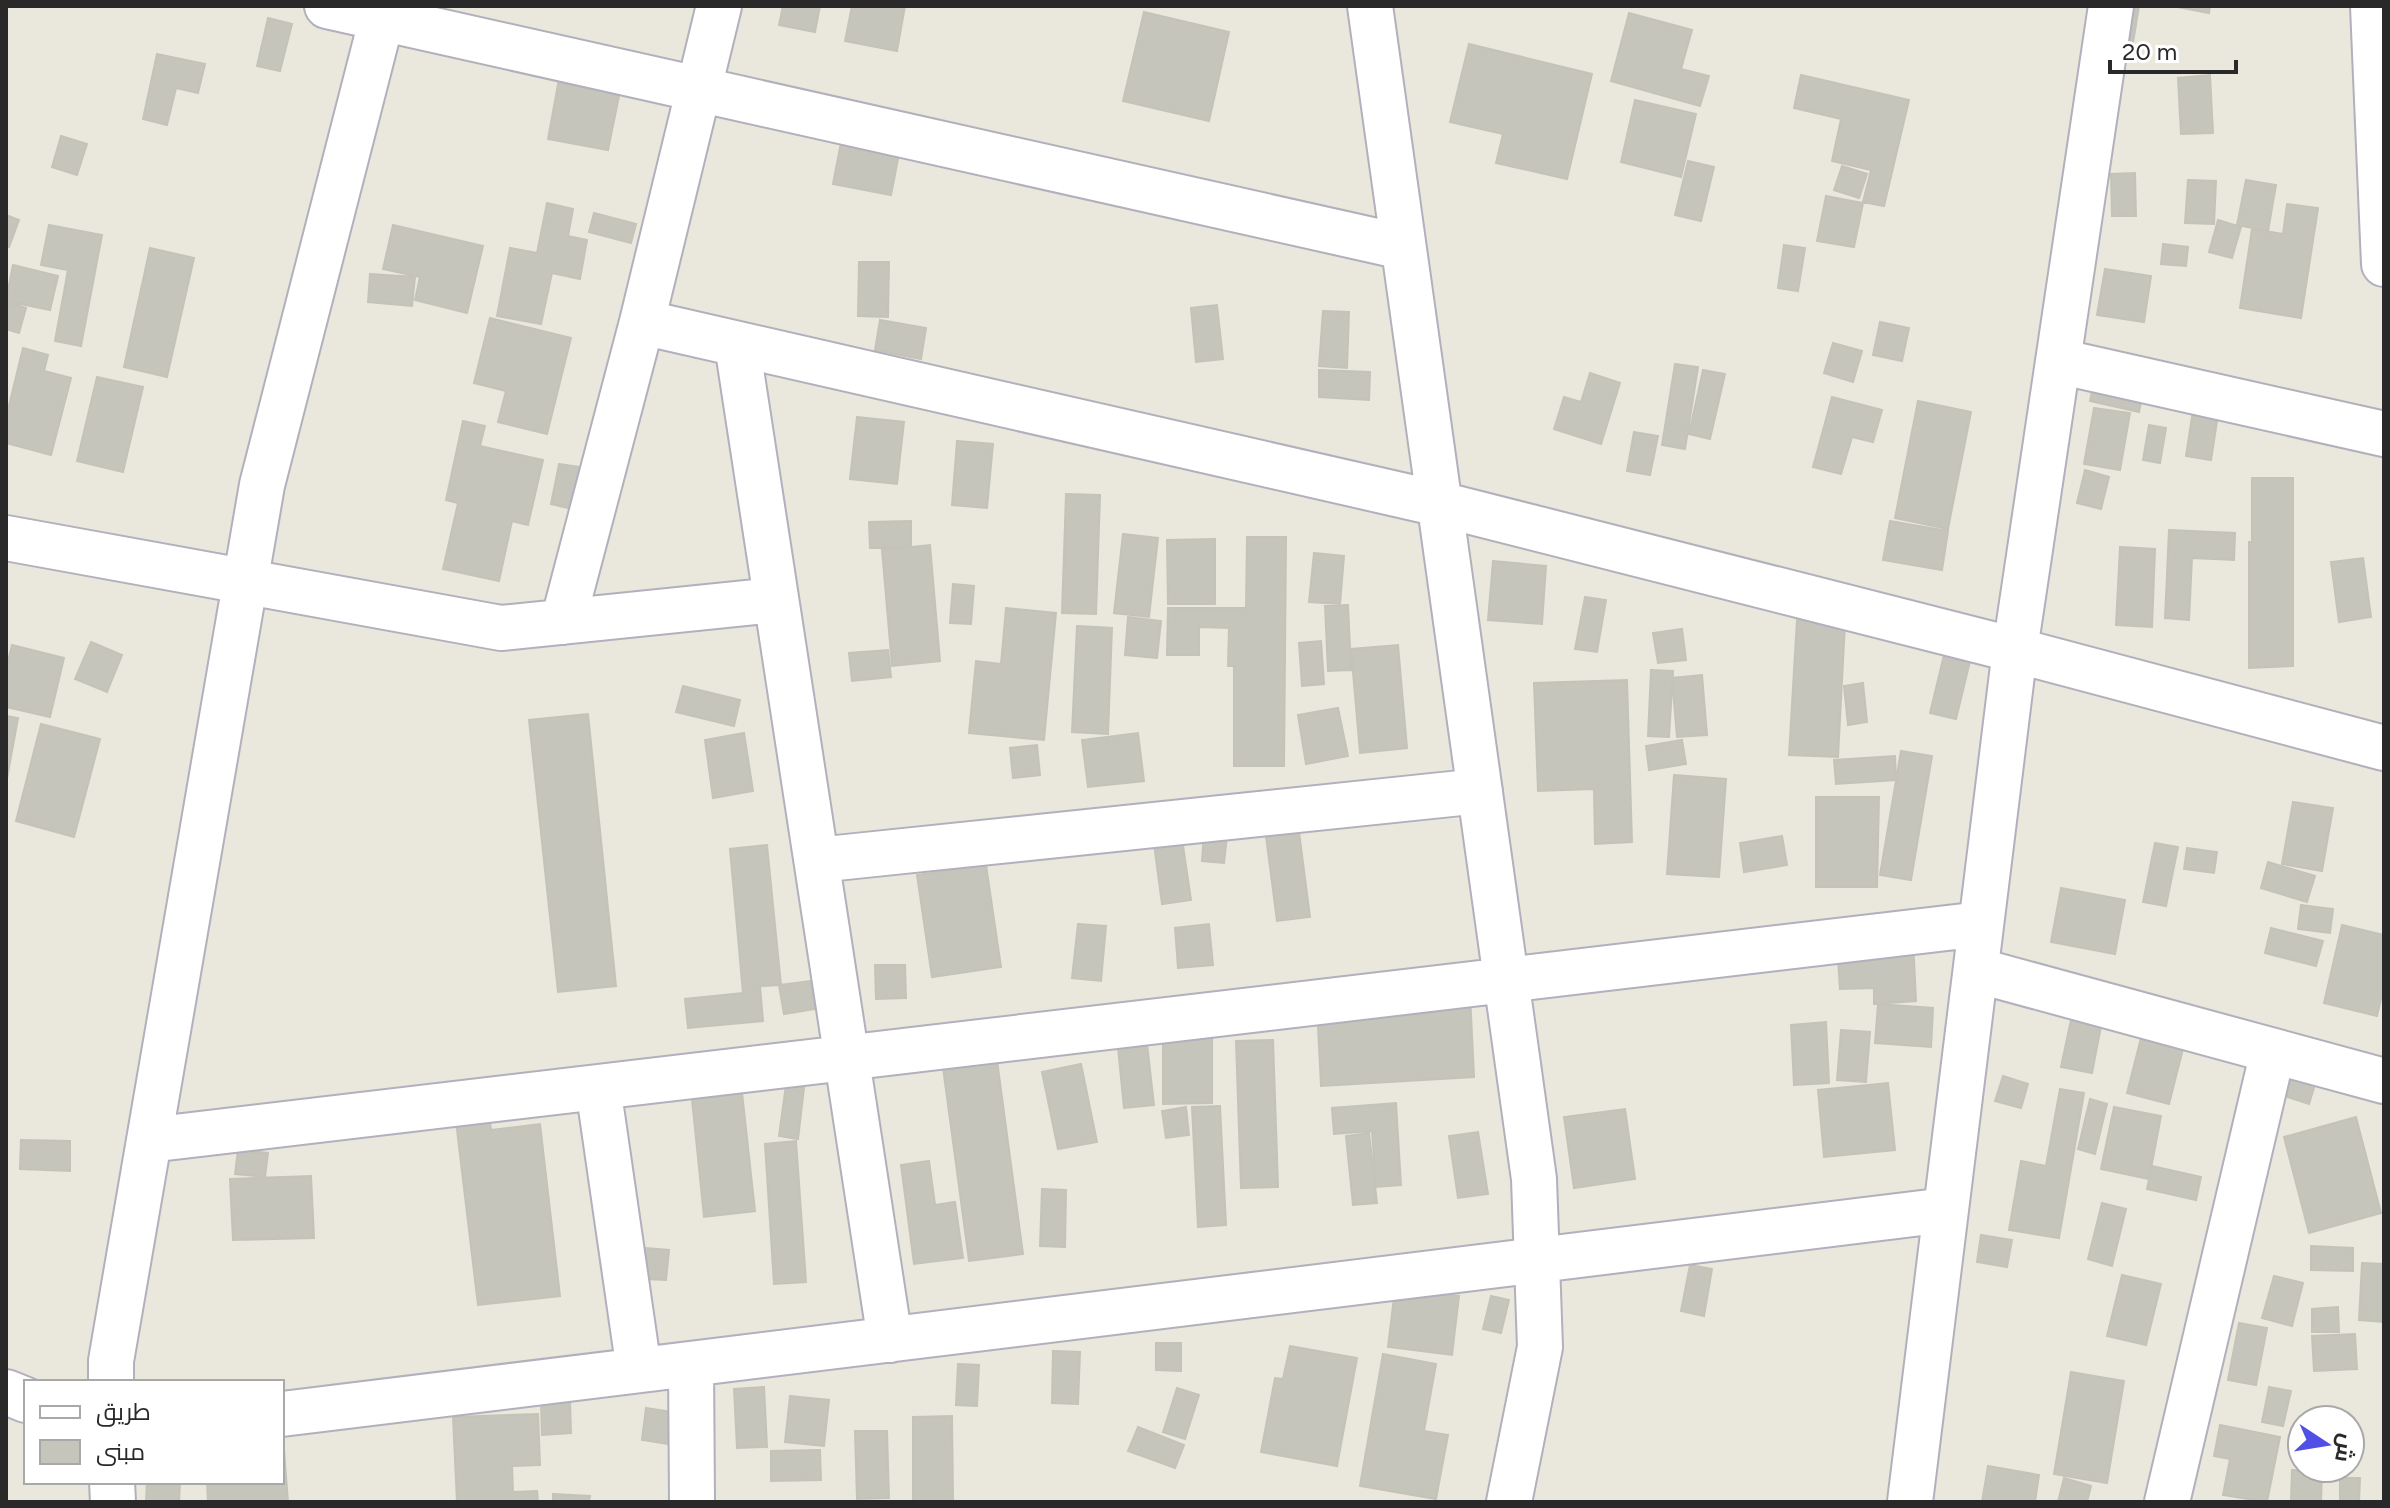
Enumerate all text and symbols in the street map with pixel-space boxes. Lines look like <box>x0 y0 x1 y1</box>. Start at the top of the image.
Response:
scale bar <box>2110 24 2236 74</box>
text: 20 m <box>2122 37 2177 66</box>
legend <box>24 1380 284 1484</box>
text: طريق <box>96 1397 151 1427</box>
north arrow <box>2286 1404 2366 1484</box>
text: ش <box>2329 1431 2361 1465</box>
text: مبنى <box>96 1437 145 1466</box>

